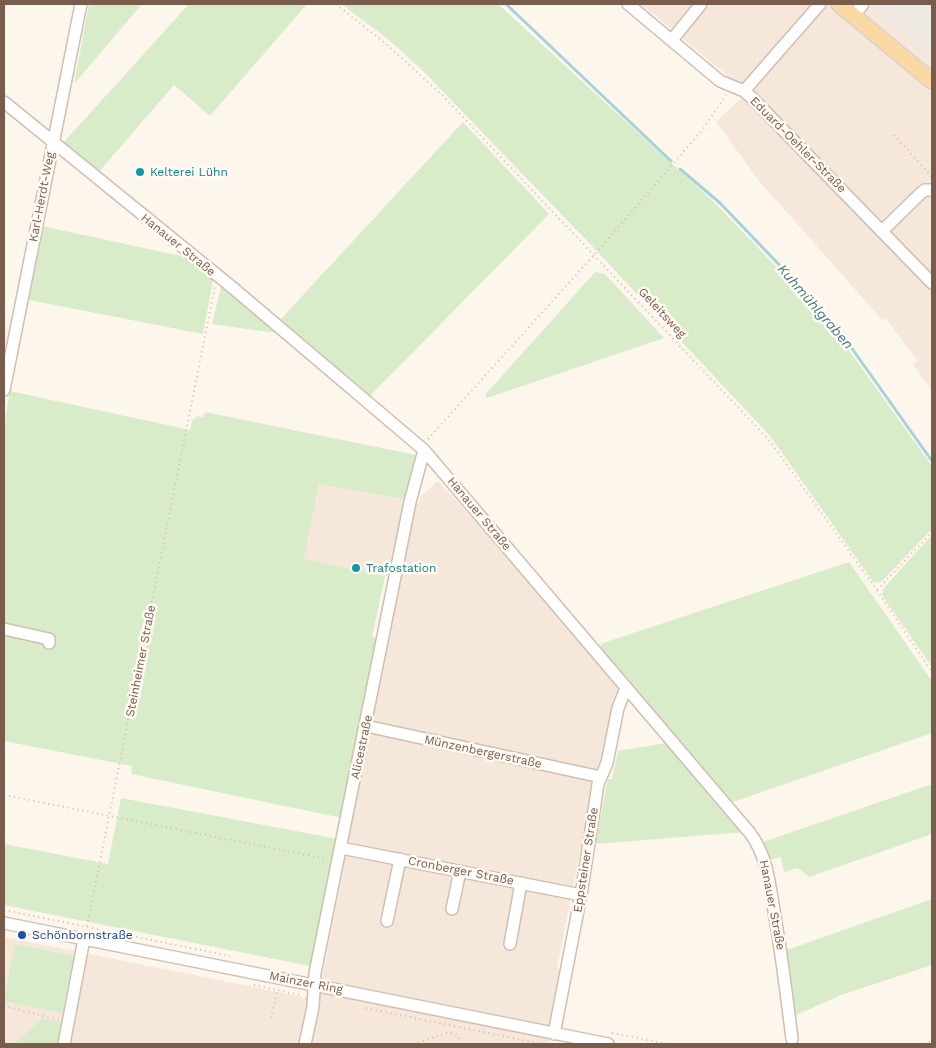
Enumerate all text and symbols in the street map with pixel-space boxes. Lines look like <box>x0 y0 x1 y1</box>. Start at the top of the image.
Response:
street label: Eduard-Oehler-Straße <box>747 94 849 196</box>
street label: Karl-Herdt-Weg <box>26 151 58 243</box>
place label: Kelterei Lühn <box>150 165 228 179</box>
marker: Kelterei Lühn <box>134 166 146 178</box>
street label: Hanauer Straße <box>138 211 218 279</box>
water label: Kuhmühlgraben <box>774 261 856 353</box>
street label: Geleitsweg <box>635 285 689 341</box>
street label: Hanauer Straße <box>444 474 514 554</box>
place label: Trafostation <box>366 561 436 575</box>
marker: Trafostation <box>350 562 362 574</box>
street label: Steinheimer Straße <box>123 604 159 718</box>
street label: Alicestraße <box>348 713 376 781</box>
street label: Münzenbergerstraße <box>423 732 543 772</box>
street label: Eppsteiner Straße <box>571 806 601 914</box>
street label: Cronberger Straße <box>407 854 515 888</box>
street label: Hanauer Straße <box>756 859 788 951</box>
place label: Schönbornstraße <box>32 928 133 942</box>
marker: Schönbornstraße <box>16 929 28 941</box>
street label: Mainzer Ring <box>268 969 344 997</box>

